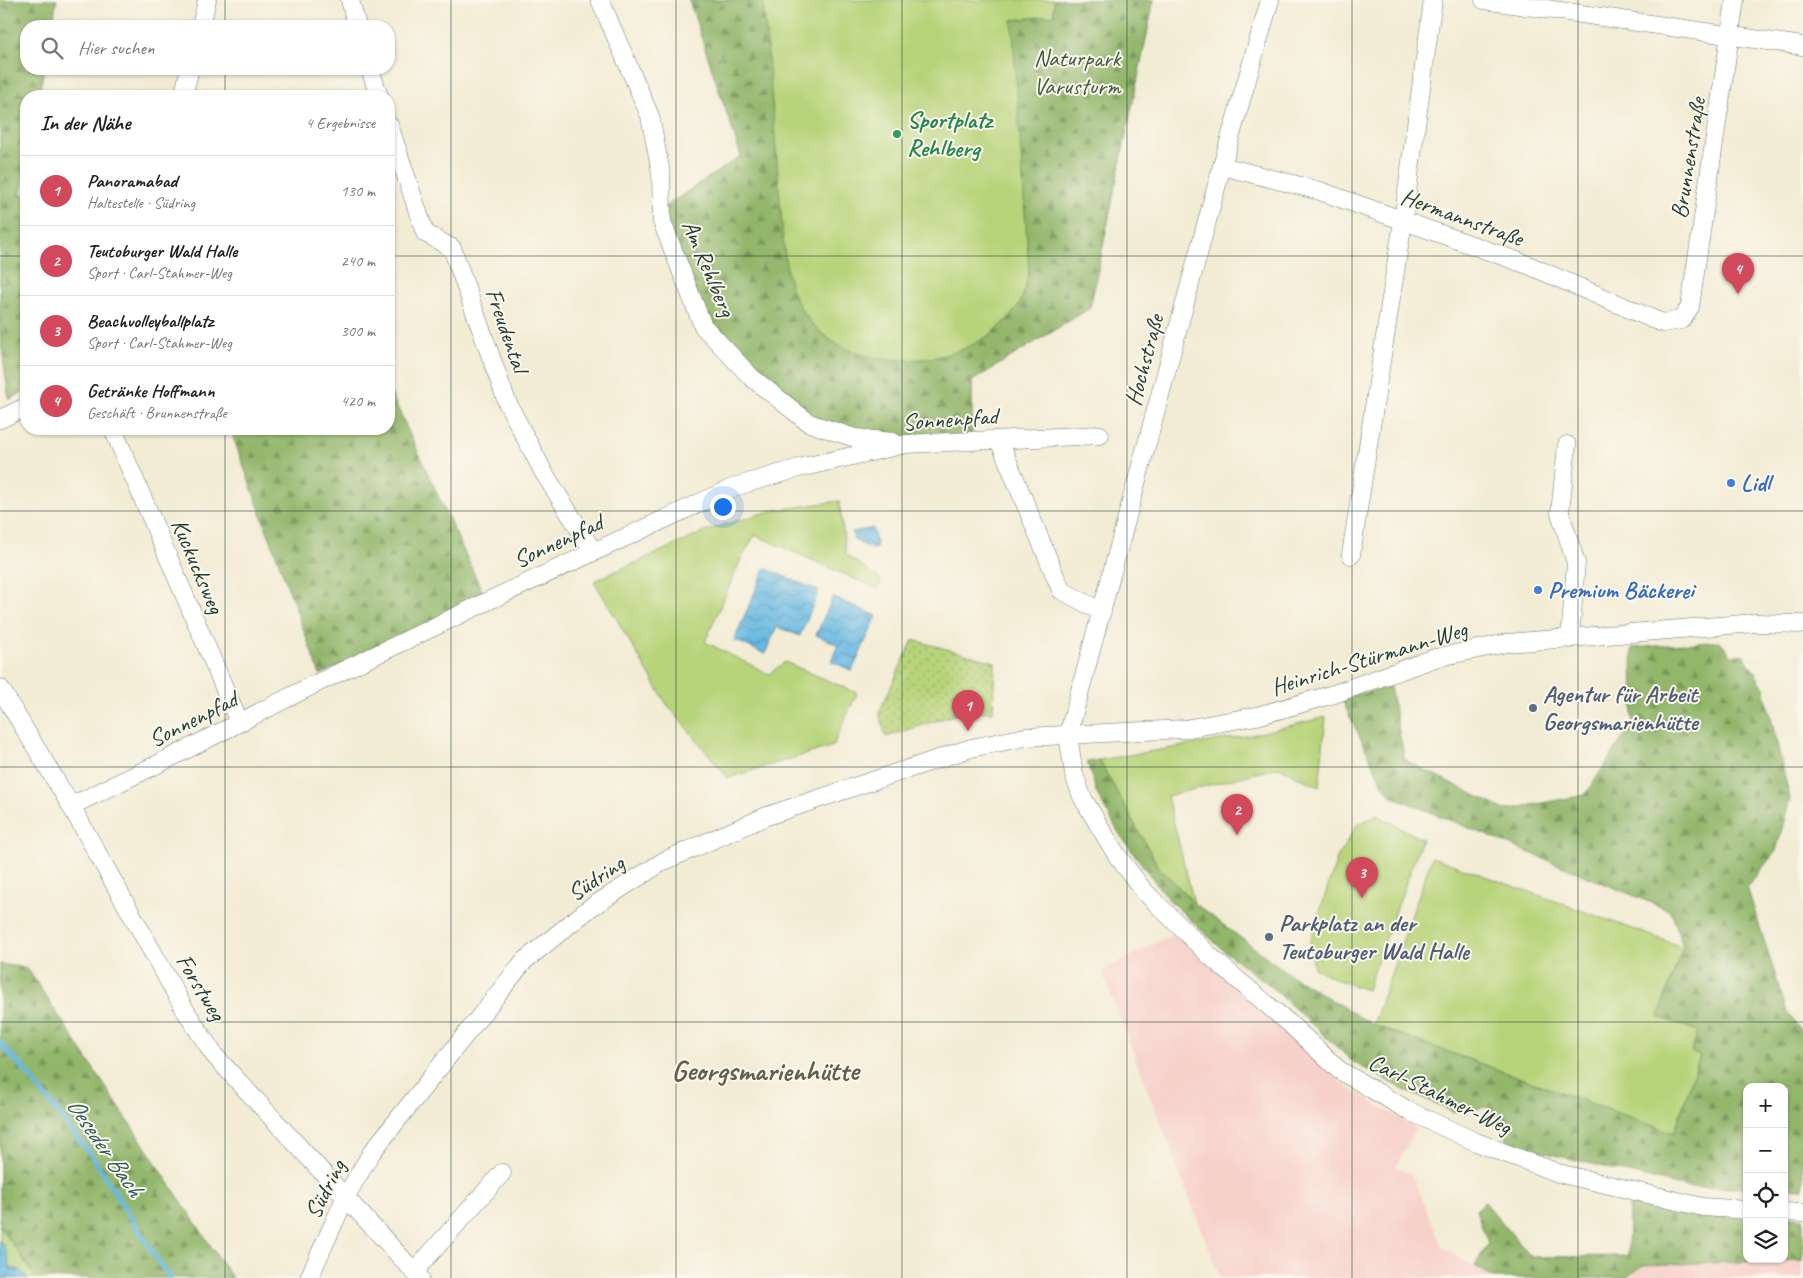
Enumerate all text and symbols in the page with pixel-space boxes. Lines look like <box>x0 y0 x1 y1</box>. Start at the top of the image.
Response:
search box <box>20 20 395 75</box>
icon: search <box>38 34 66 62</box>
text: Hier suchen <box>78 36 154 60</box>
park label: Naturpark Varusturm <box>1034 43 1123 101</box>
street label: Brunnenstraße <box>1664 93 1713 221</box>
place label: Sportplatz Rehlberg <box>907 105 994 163</box>
text: In der Nähe <box>40 110 130 136</box>
text: 4 Ergebnisse <box>306 113 375 133</box>
marker: Sportplatz Rehlberg <box>891 128 903 140</box>
text: Panoramabad <box>87 169 177 193</box>
text: 1 <box>52 181 60 201</box>
text: 130 m <box>341 181 375 201</box>
street label: Hermannstraße <box>1397 181 1529 254</box>
text: Haltestelle · Südring <box>87 193 195 213</box>
street label: Am Rehlberg <box>675 215 743 322</box>
text: Teutoburger Wald Halle <box>87 239 237 263</box>
text: 2 <box>52 251 60 271</box>
text: 240 m <box>341 251 375 271</box>
pin: 4 <box>1722 253 1754 294</box>
text: Sport · Carl-Stahmer-Weg <box>87 263 232 283</box>
street label: Freudental <box>479 284 537 380</box>
text: Beachvolleyballplatz <box>87 309 213 333</box>
street label: Hochstraße <box>1117 309 1171 409</box>
text: 3 <box>52 321 60 341</box>
text: 300 m <box>341 321 375 341</box>
text: Sport · Carl-Stahmer-Weg <box>87 333 232 353</box>
text: Getränke Hoffmann <box>87 379 214 403</box>
text: 4 <box>52 391 60 411</box>
text: 420 m <box>341 391 375 411</box>
street label: Sonnenpfad <box>901 400 1002 437</box>
text: Geschäft · Brunnenstraße <box>87 403 227 423</box>
place label: Lidl <box>1741 468 1775 498</box>
marker: Lidl <box>1725 477 1737 489</box>
your location <box>710 494 736 520</box>
street label: Sonnenpfad <box>508 506 611 575</box>
street label: Kuckucksweg <box>165 514 232 619</box>
place label: Premium Bäckerei <box>1548 575 1697 605</box>
marker: Premium Bäckerei <box>1532 584 1544 596</box>
street label: Heinrich-Stürmann-Weg <box>1267 613 1472 702</box>
place label: Agentur für Arbeit Georgsmarienhütte <box>1543 679 1700 737</box>
street label: Sonnenpfad <box>144 682 245 754</box>
pin: 1 <box>952 690 984 731</box>
marker: Agentur für Arbeit Georgsmarienhütte <box>1527 702 1539 714</box>
pin: 2 <box>1221 794 1253 835</box>
street label: Südring <box>562 847 631 908</box>
pin: 3 <box>1346 857 1378 898</box>
place label: Parkplatz an der Teutoburger Wald Halle <box>1279 908 1471 966</box>
marker: Parkplatz an der Teutoburger Wald Halle <box>1263 931 1275 943</box>
street label: Forstweg <box>170 948 234 1028</box>
street label: Carl-Stahmer-Weg <box>1364 1046 1518 1142</box>
district label: Georgsmarienhütte <box>672 1052 861 1089</box>
map controls <box>1743 1083 1788 1263</box>
button: + <box>1743 1083 1788 1128</box>
water label: Oeseder Bach <box>59 1091 152 1204</box>
button: − <box>1743 1128 1788 1173</box>
street label: Südring <box>297 1153 353 1224</box>
button: locate <box>1743 1173 1788 1218</box>
button: layers <box>1743 1218 1788 1263</box>

